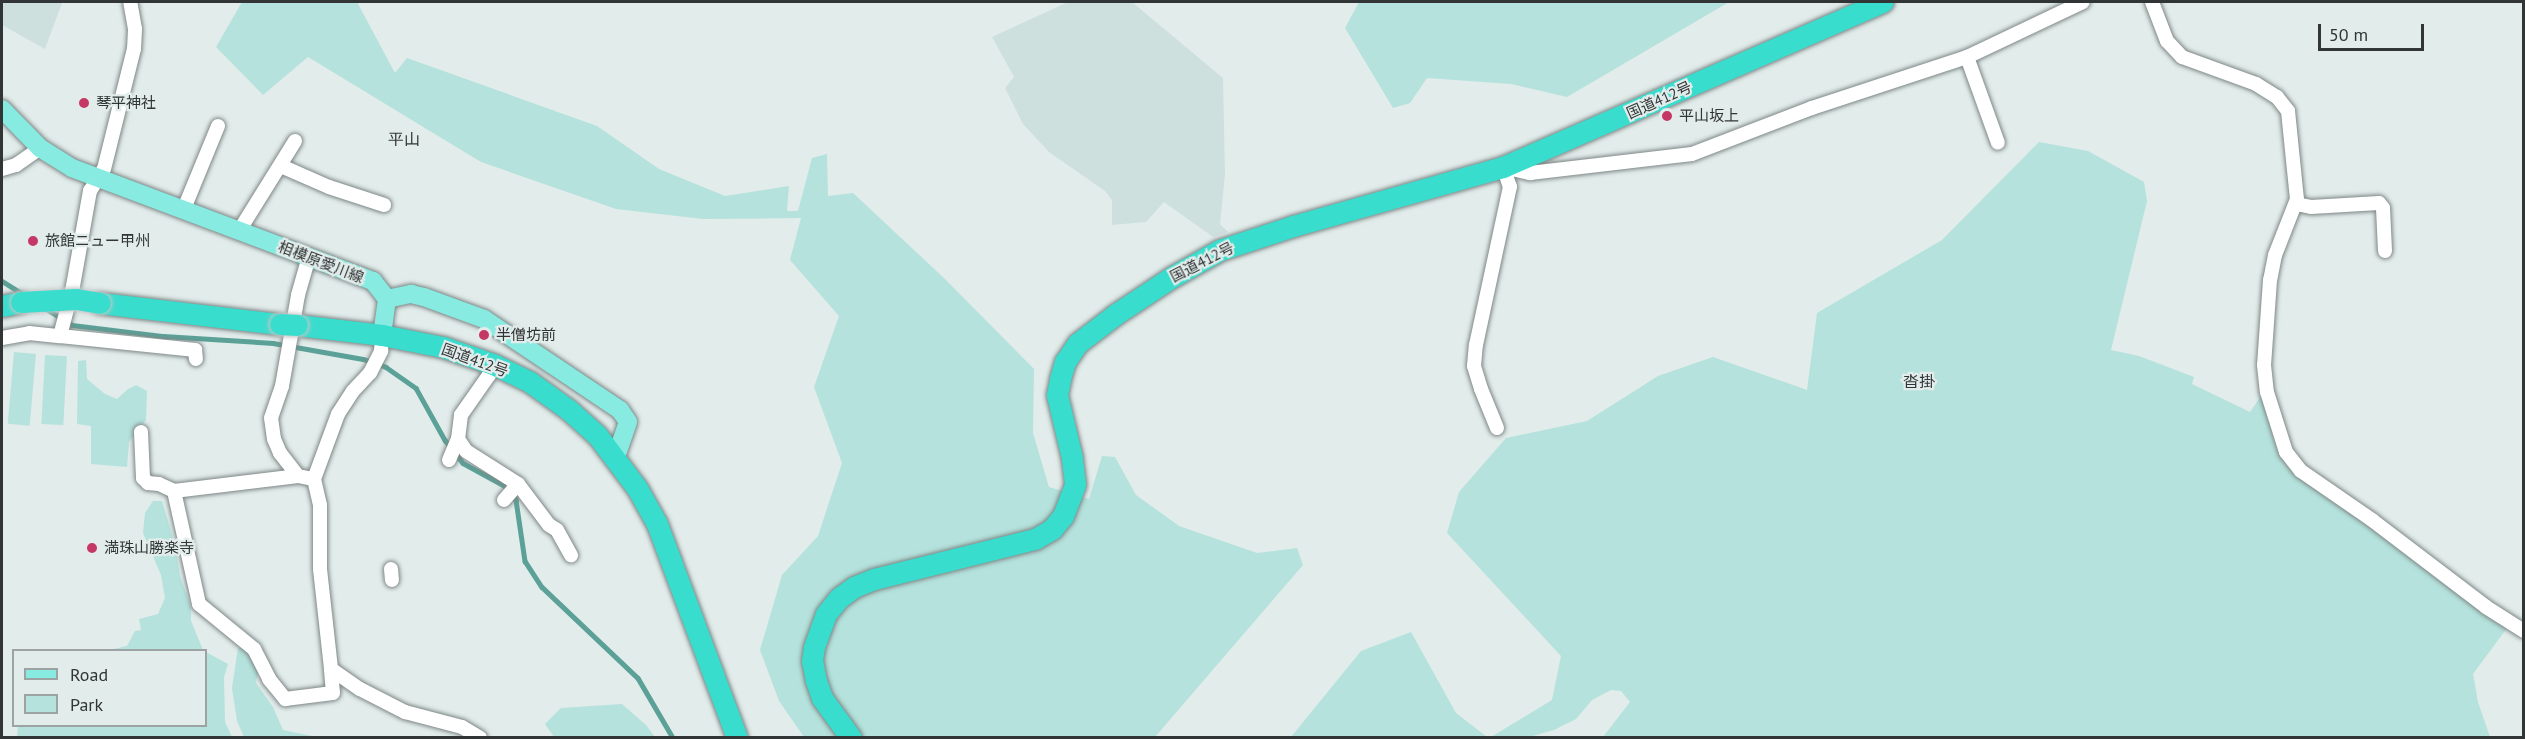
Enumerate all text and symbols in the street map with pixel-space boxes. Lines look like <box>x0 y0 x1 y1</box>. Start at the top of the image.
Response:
scale bar <box>2321 12 2428 50</box>
text: 50 m <box>2329 23 2368 46</box>
street label: 国道412号 <box>1624 78 1694 122</box>
place label: 琴平神社 <box>96 94 156 112</box>
marker: 琴平神社 <box>77 96 91 110</box>
place label: 平山坂上 <box>1679 107 1739 125</box>
marker: 平山坂上 <box>1660 109 1674 123</box>
district label: 平山 <box>388 129 420 149</box>
place label: 旅館ニュー甲州 <box>45 232 150 250</box>
marker: 旅館ニュー甲州 <box>26 234 40 248</box>
street label: 相模原愛川線 <box>276 237 366 287</box>
street label: 国道412号 <box>1167 238 1237 286</box>
place label: 半僧坊前 <box>496 326 556 344</box>
marker: 半僧坊前 <box>477 328 491 342</box>
street label: 国道412号 <box>439 340 511 380</box>
district label: 沓掛 <box>1903 371 1935 391</box>
place label: 満珠山勝楽寺 <box>104 539 194 557</box>
marker: 満珠山勝楽寺 <box>85 541 99 555</box>
legend <box>12 649 207 727</box>
text: Road <box>70 663 108 686</box>
text: Park <box>70 693 103 716</box>

